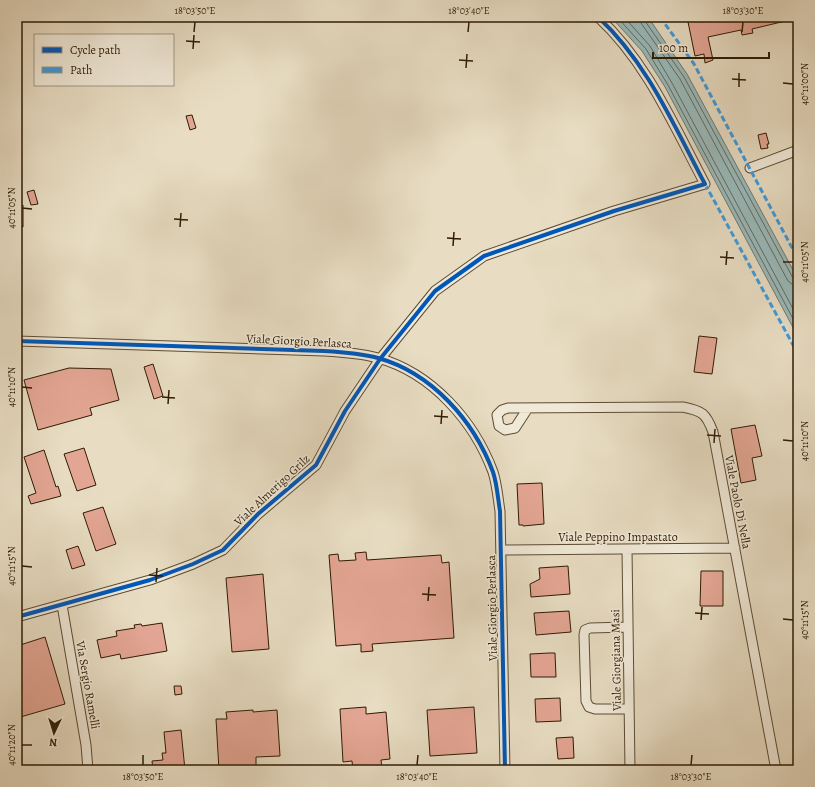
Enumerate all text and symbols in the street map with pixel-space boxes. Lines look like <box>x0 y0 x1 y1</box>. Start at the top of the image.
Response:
text: 18°03'50"E <box>174 4 216 17</box>
text: 18°03'40"E <box>448 4 490 17</box>
text: 18°03'30"E <box>723 4 764 17</box>
legend <box>34 34 174 86</box>
scale bar <box>653 34 769 60</box>
text: 100 m <box>659 40 688 56</box>
text: Cycle path <box>70 42 121 58</box>
text: Path <box>70 62 93 78</box>
text: 40°11'00"N <box>798 63 811 105</box>
text: 40°11'05"N <box>5 187 18 229</box>
text: 40°11'05"N <box>798 241 811 283</box>
street label: Viale Giorgio Perlasca <box>245 330 353 352</box>
text: 40°11'10"N <box>5 367 18 407</box>
text: 40°11'10"N <box>798 421 811 461</box>
street label: Viale Almerigo Grilz <box>230 451 313 530</box>
street label: Viale Paolo Di Nella <box>721 453 755 551</box>
street label: Viale Peppino Impastato <box>557 529 678 545</box>
text: 40°11'15"N <box>5 546 18 586</box>
street label: Viale Giorgio Perlasca <box>483 555 501 662</box>
text: 40°11'15"N <box>798 600 811 640</box>
street label: Viale Giorgiana Masi <box>607 609 625 712</box>
street label: Via Sergio Ramelli <box>72 639 104 730</box>
north arrow <box>34 713 74 753</box>
text: 40°11'20"N <box>5 724 18 766</box>
text: N <box>49 735 58 750</box>
text: 18°03'50"E <box>122 770 164 783</box>
text: 18°03'40"E <box>396 770 438 783</box>
text: 18°03'30"E <box>671 770 712 783</box>

